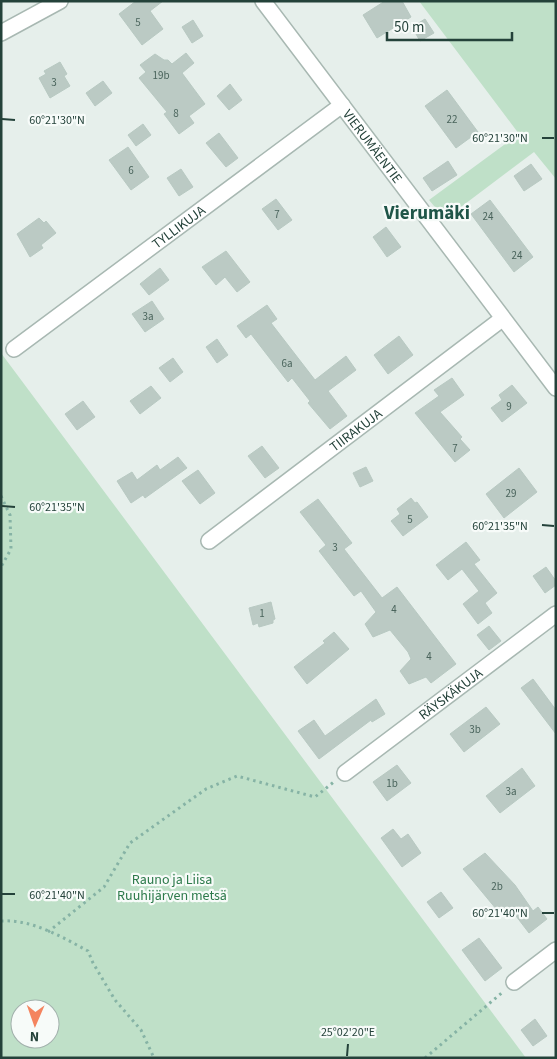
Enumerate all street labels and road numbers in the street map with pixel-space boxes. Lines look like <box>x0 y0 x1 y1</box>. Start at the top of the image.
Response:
street label: VIERUMÄENTIE <box>337 106 407 188</box>
street label: TYLLIKUJA <box>148 201 210 254</box>
street label: TIIRAKUJA <box>326 404 387 457</box>
street label: RÄYSKÄKUJA <box>415 663 488 725</box>

